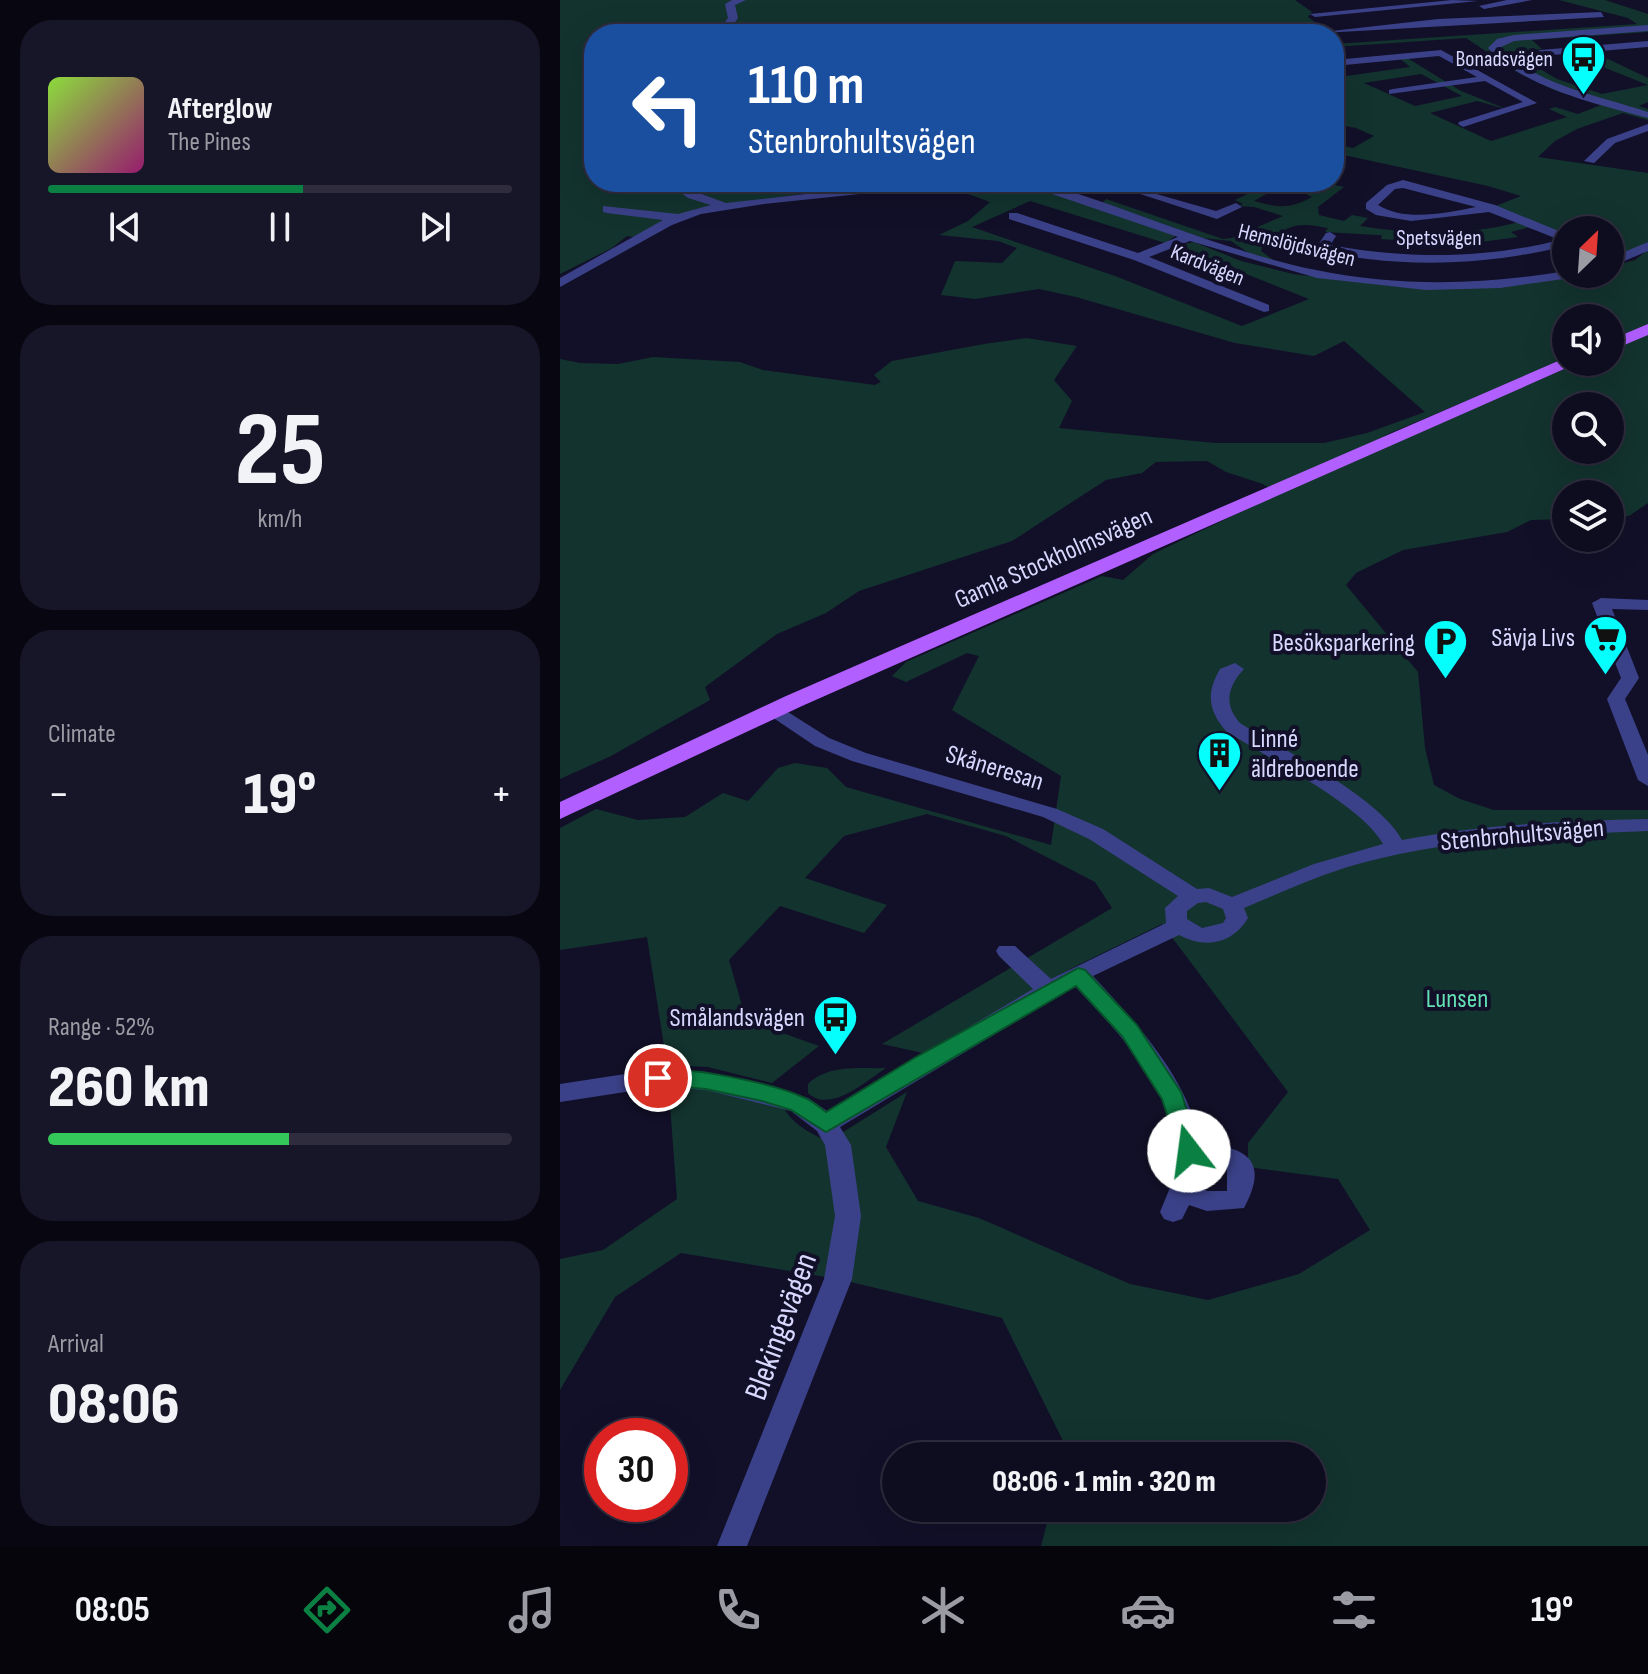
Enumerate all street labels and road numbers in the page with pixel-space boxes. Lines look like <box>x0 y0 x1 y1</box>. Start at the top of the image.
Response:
street label: Hemslöjdsvägen <box>1235 218 1358 273</box>
street label: Spetsvägen <box>1396 225 1482 252</box>
street label: Kardvägen <box>1167 238 1248 292</box>
street label: Gamla Stockholmsvägen <box>950 501 1157 616</box>
street label: Skåneresan <box>942 739 1047 798</box>
street label: Stenbrohultsvägen <box>1439 813 1605 858</box>
street label: Blekingevägen <box>737 1248 826 1405</box>

